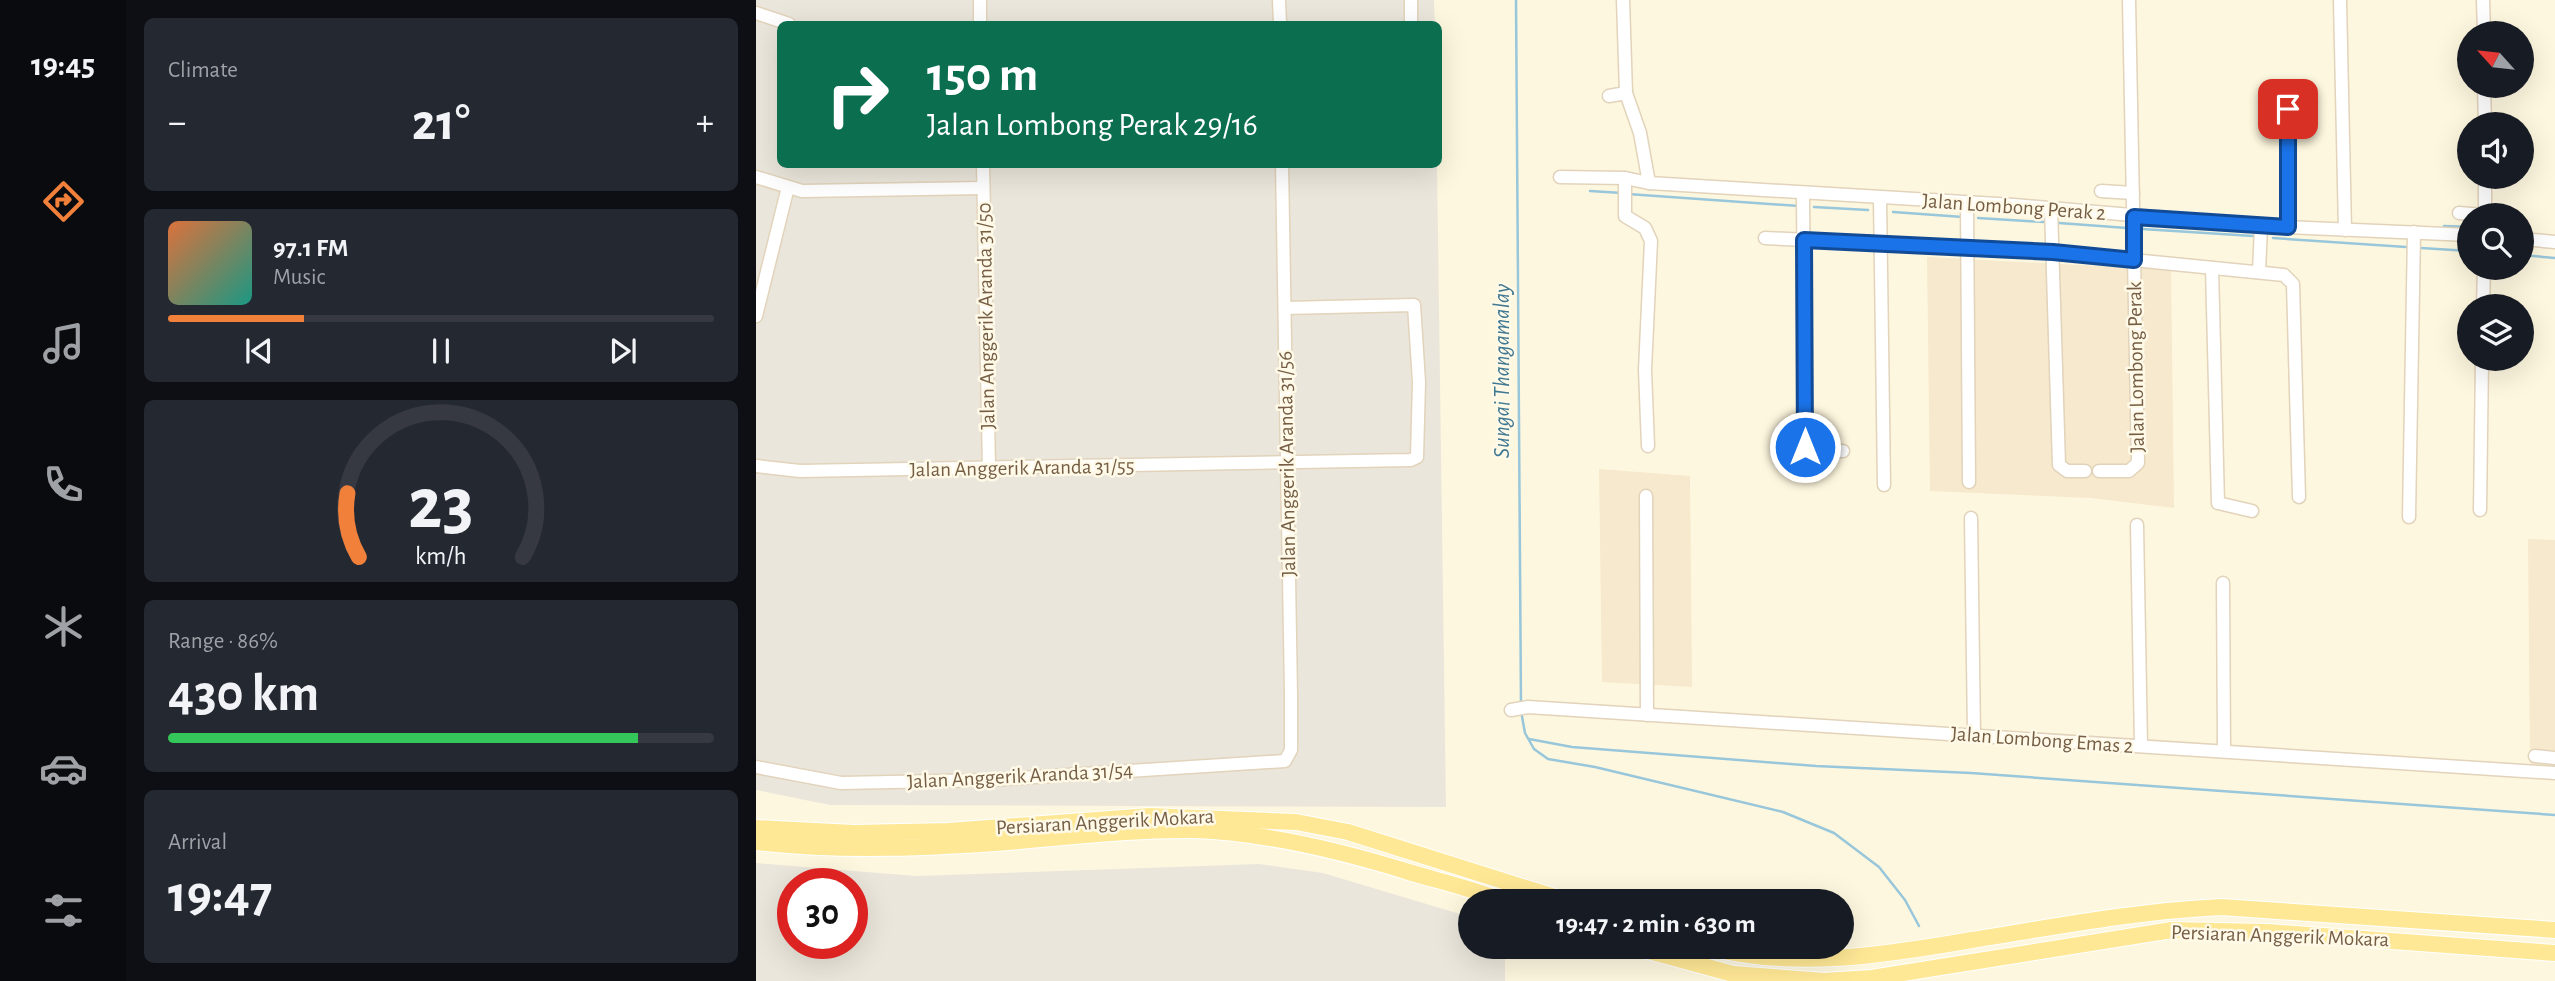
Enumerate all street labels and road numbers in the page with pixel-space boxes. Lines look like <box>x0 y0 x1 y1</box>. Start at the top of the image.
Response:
street label: Jalan Lombong Perak 2 <box>1921 190 2107 224</box>
street label: Jalan Anggerik Aranda 31/50 <box>974 202 998 430</box>
street label: Jalan Lombong Perak <box>2124 281 2148 453</box>
street label: Jalan Anggerik Aranda 31/56 <box>1275 351 1299 577</box>
street label: Jalan Anggerik Aranda 31/55 <box>909 456 1135 480</box>
street label: Jalan Lombong Emas 2 <box>1950 723 2134 757</box>
street label: Jalan Anggerik Aranda 31/54 <box>906 760 1134 792</box>
street label: Persiaran Anggerik Mokara <box>995 806 1215 838</box>
street label: Persiaran Anggerik Mokara <box>2170 922 2390 950</box>

